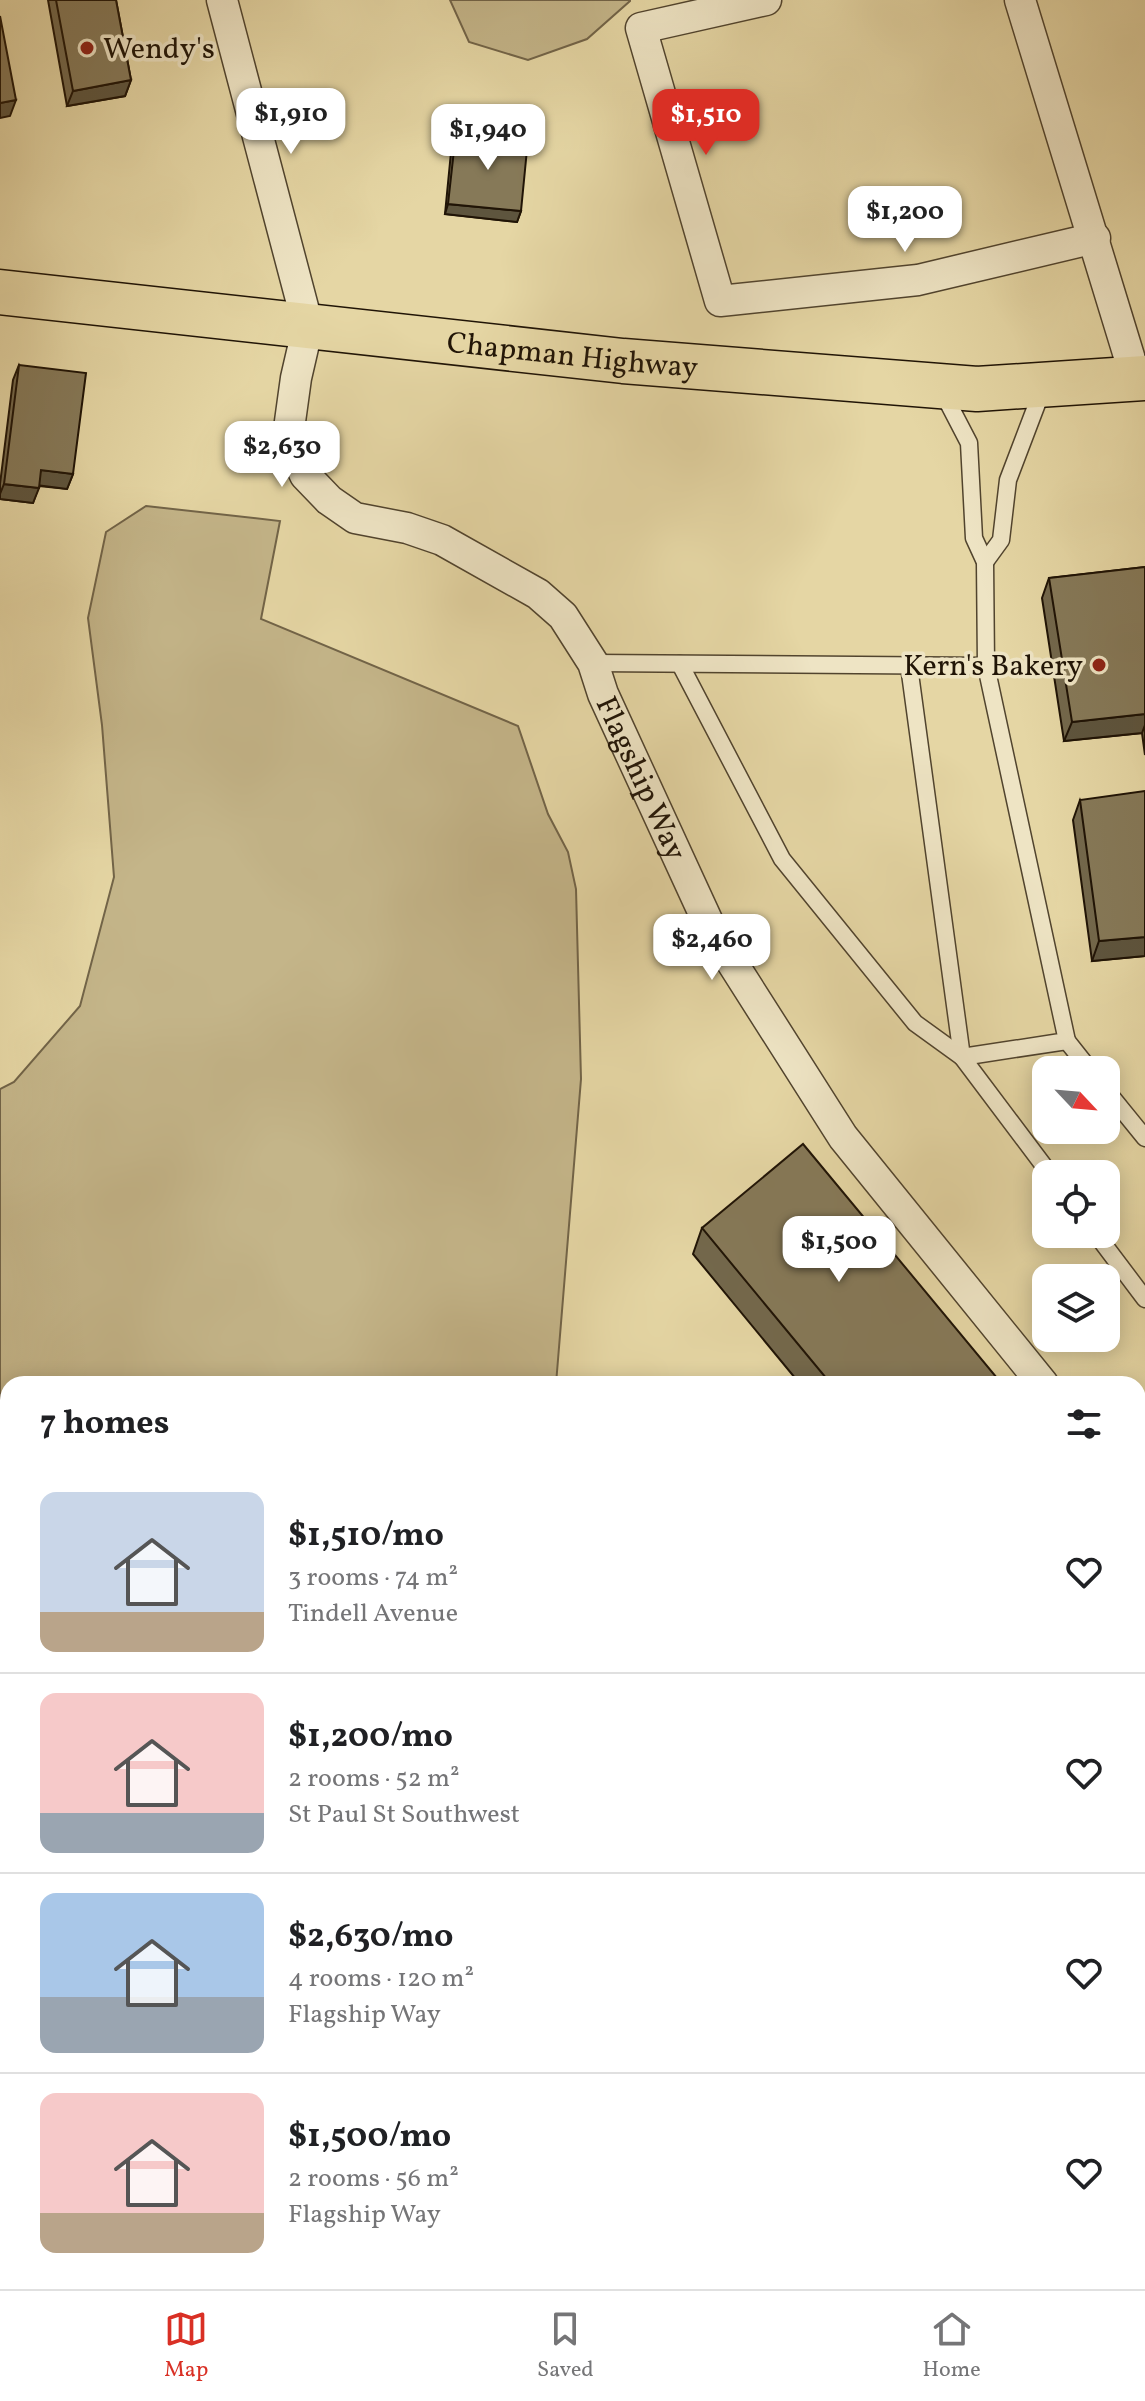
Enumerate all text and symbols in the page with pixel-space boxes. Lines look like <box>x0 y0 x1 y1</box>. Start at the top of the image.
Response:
place label: Wendy's <box>103 29 215 71</box>
marker: Wendy's <box>78 39 96 57</box>
pin: $1,910 <box>226 88 356 156</box>
pin: $1,510 <box>641 89 771 157</box>
text: $1,910 <box>254 96 328 132</box>
text: $1,510 <box>670 97 742 133</box>
pin: $1,940 <box>423 104 553 172</box>
text: $1,940 <box>449 112 527 148</box>
pin: $1,200 <box>840 186 970 254</box>
text: $1,200 <box>866 194 944 230</box>
street label: Chapman Highway <box>445 323 700 390</box>
pin: $2,630 <box>217 421 347 489</box>
text: $2,630 <box>243 429 321 465</box>
place label: Kern's Bakery <box>903 646 1083 688</box>
marker: Kern's Bakery <box>1090 656 1108 674</box>
street label: Flagship Way <box>584 690 696 868</box>
pin: $2,460 <box>647 914 777 982</box>
text: $2,460 <box>671 922 753 958</box>
north arrow <box>1032 1056 1120 1144</box>
map controls <box>1032 1056 1120 1352</box>
button: locate <box>1032 1160 1120 1248</box>
pin: $1,500 <box>774 1216 904 1284</box>
text: $1,500 <box>801 1224 877 1260</box>
button: layers <box>1032 1264 1120 1352</box>
text: 7 homes <box>40 1401 169 1448</box>
icon: filters <box>1062 1402 1106 1446</box>
text: $1,510/mo <box>288 1513 444 1560</box>
icon: home <box>104 1524 200 1620</box>
icon: heart <box>1062 1550 1106 1594</box>
text: 3 rooms · 74 m² <box>288 1560 458 1596</box>
text: Tindell Avenue <box>288 1596 458 1632</box>
text: $1,200/mo <box>288 1714 453 1761</box>
icon: home <box>104 1725 200 1821</box>
icon: heart <box>1062 1751 1106 1795</box>
text: 2 rooms · 52 m² <box>288 1761 460 1797</box>
text: St Paul St Southwest <box>288 1797 520 1833</box>
text: $2,630/mo <box>288 1914 454 1961</box>
icon: home <box>104 1925 200 2021</box>
icon: heart <box>1062 1951 1106 1995</box>
text: 4 rooms · 120 m² <box>288 1961 474 1997</box>
text: Flagship Way <box>288 1997 441 2033</box>
text: $1,500/mo <box>288 2114 451 2161</box>
icon: home <box>104 2125 200 2221</box>
icon: heart <box>1062 2151 1106 2195</box>
text: 2 rooms · 56 m² <box>288 2161 459 2197</box>
text: Flagship Way <box>288 2197 441 2233</box>
tab: Map <box>164 2307 208 2386</box>
tab: Saved <box>537 2307 594 2386</box>
tab: Home <box>922 2307 981 2386</box>

